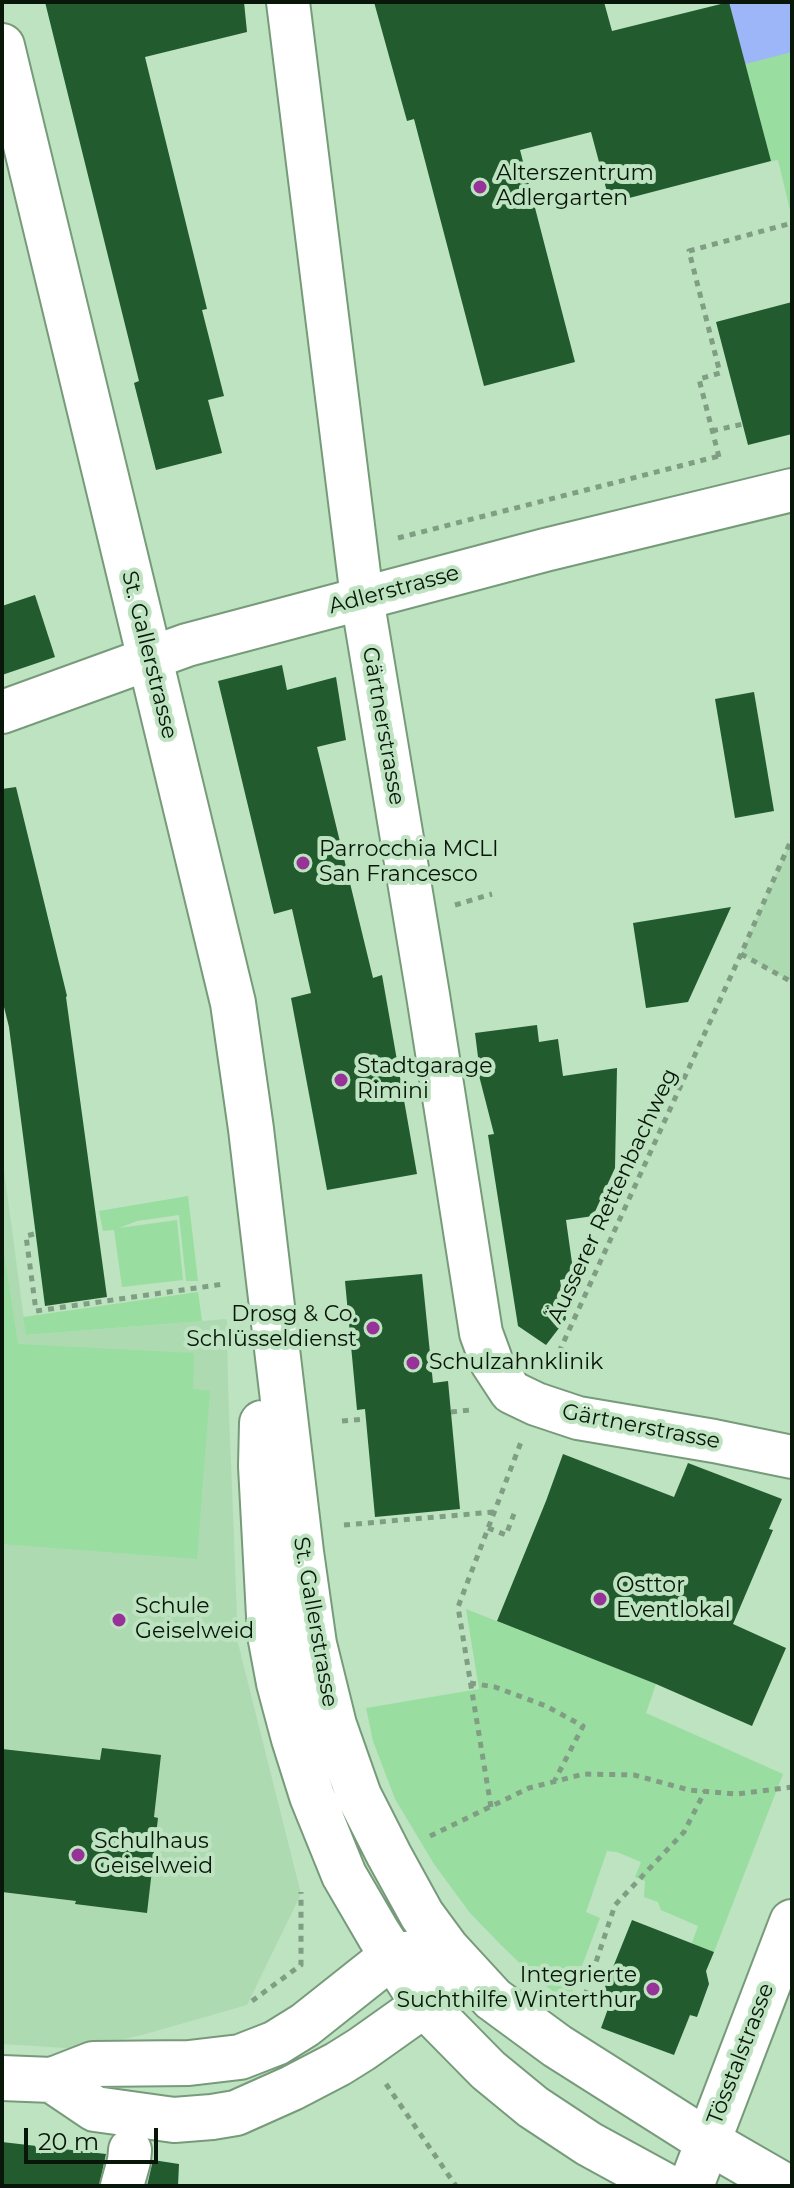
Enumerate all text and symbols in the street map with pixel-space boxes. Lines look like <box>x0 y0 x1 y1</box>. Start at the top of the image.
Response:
place label: Alterszentrum Adlergarten <box>496 161 654 212</box>
marker: Alterszentrum Adlergarten <box>471 178 489 196</box>
street label: Adlerstrasse <box>326 560 462 620</box>
street label: St. Gallerstrasse <box>115 568 183 742</box>
street label: Gärtnerstrasse <box>356 645 410 807</box>
place label: Parrocchia MCLI San Francesco <box>319 837 499 888</box>
marker: Parrocchia MCLI San Francesco <box>294 854 312 872</box>
place label: Stadtgarage Rimini <box>357 1054 493 1106</box>
street label: Äusserer Rettenbachweg <box>542 1064 684 1328</box>
marker: Stadtgarage Rimini <box>332 1071 350 1089</box>
place label: Drosg & Co. Schlüsseldienst <box>186 1302 357 1354</box>
marker: Drosg & Co. Schlüsseldienst <box>364 1319 382 1337</box>
place label: Schulzahnklinik <box>429 1350 603 1376</box>
marker: Schulzahnklinik <box>404 1354 422 1372</box>
street label: Gärtnerstrasse <box>560 1399 722 1455</box>
street label: St. Gallerstrasse <box>287 1535 343 1709</box>
place label: Osttor Eventlokal <box>616 1573 731 1624</box>
marker: Osttor Eventlokal <box>591 1590 609 1608</box>
place label: Schule Geiselweid <box>135 1594 254 1646</box>
marker: Schule Geiselweid <box>110 1611 128 1629</box>
place label: Schulhaus Geiselweid <box>94 1829 213 1880</box>
marker: Schulhaus Geiselweid <box>69 1846 87 1864</box>
place label: Integrierte Suchthilfe Winterthur <box>396 1963 637 2014</box>
marker: Integrierte Suchthilfe Winterthur <box>644 1980 662 1998</box>
street label: Tösstalstrasse <box>702 1980 780 2128</box>
scale bar <box>28 2112 162 2162</box>
text: 20 m <box>38 2127 99 2156</box>

